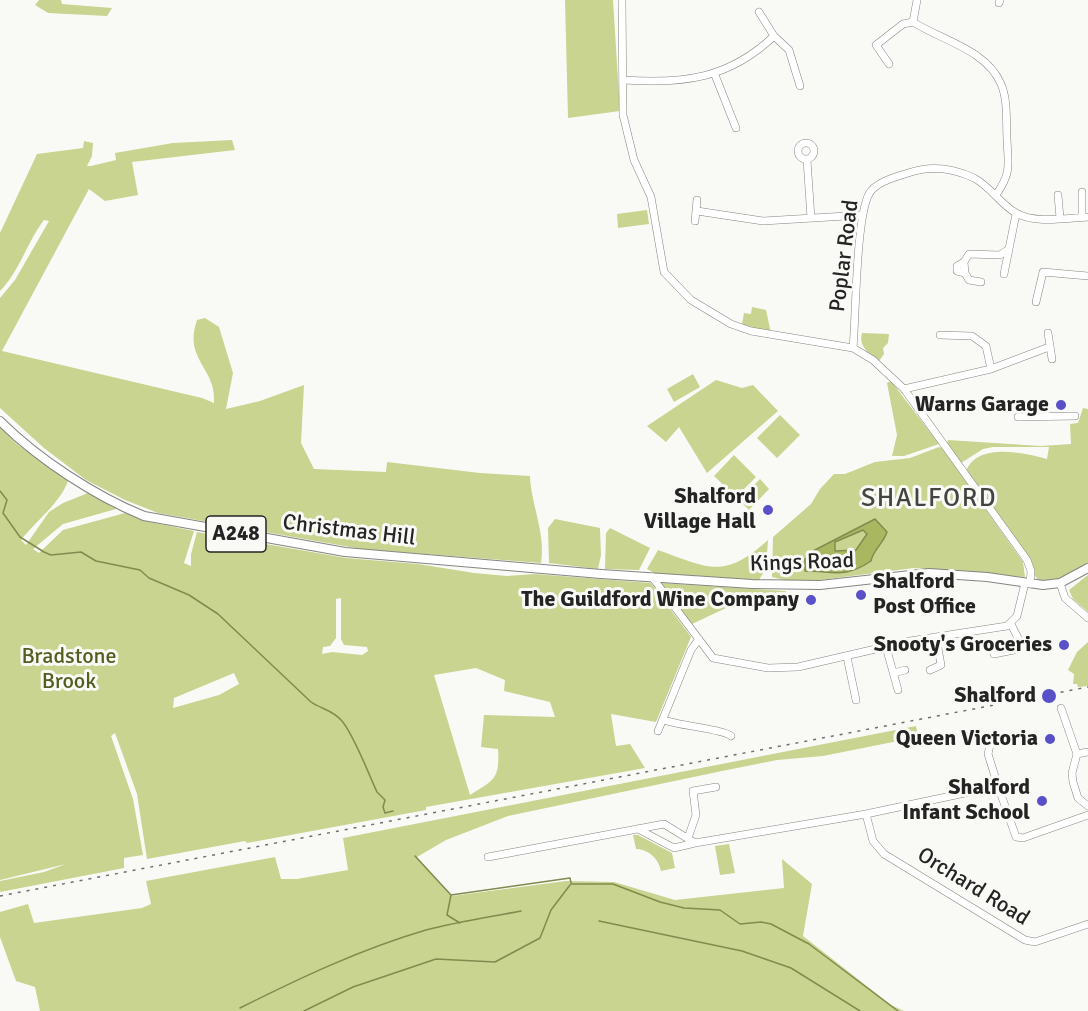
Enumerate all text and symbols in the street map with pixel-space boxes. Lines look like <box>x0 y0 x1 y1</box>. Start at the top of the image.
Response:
street label: Poplar Road <box>825 198 865 314</box>
place label: Warns Garage <box>915 392 1049 418</box>
marker: Warns Garage <box>1054 398 1068 412</box>
district label: SHALFORD <box>861 483 997 515</box>
place label: Shalford Village Hall <box>644 484 756 536</box>
marker: Shalford Village Hall <box>761 503 775 517</box>
street label: Christmas Hill <box>281 510 417 552</box>
road number: A248 <box>206 516 266 552</box>
street label: Kings Road <box>749 548 855 578</box>
place label: Shalford Post Office <box>873 569 976 620</box>
place label: The Guildford Wine Company <box>521 587 799 613</box>
marker: Shalford Post Office <box>854 588 868 602</box>
marker: The Guildford Wine Company <box>804 593 818 607</box>
place label: Snooty's Groceries <box>874 632 1052 658</box>
marker: Snooty's Groceries <box>1057 638 1071 652</box>
park label: Bradstone Brook <box>21 644 117 696</box>
place label: Shalford <box>954 683 1036 709</box>
marker: Shalford <box>1040 687 1058 705</box>
place label: Queen Victoria <box>896 726 1038 752</box>
marker: Queen Victoria <box>1043 732 1057 746</box>
place label: Shalford Infant School <box>902 775 1030 826</box>
marker: Shalford Infant School <box>1035 794 1049 808</box>
street label: Orchard Road <box>912 842 1034 932</box>

